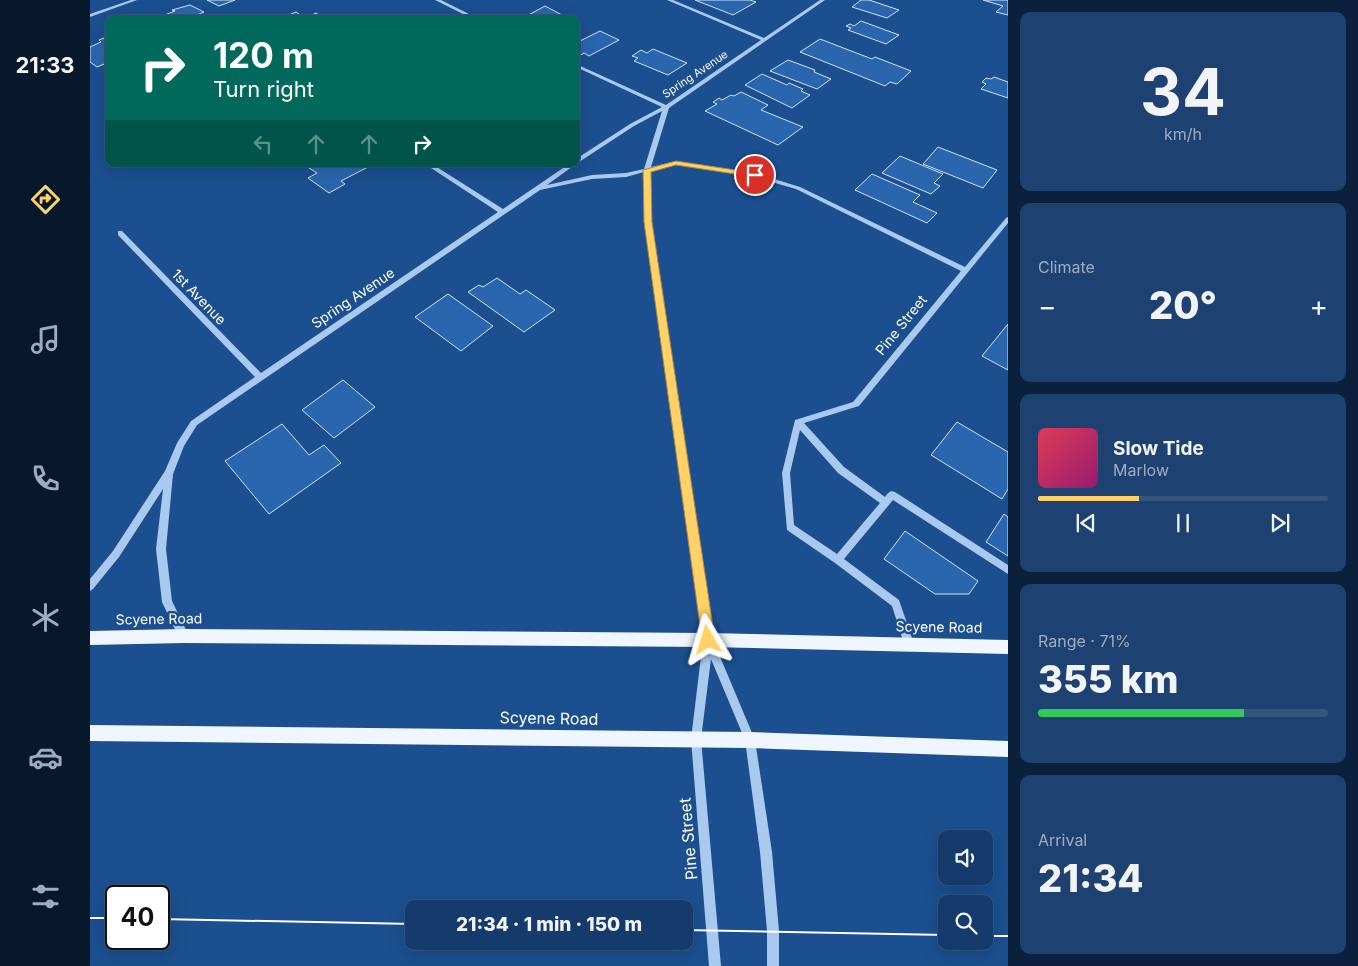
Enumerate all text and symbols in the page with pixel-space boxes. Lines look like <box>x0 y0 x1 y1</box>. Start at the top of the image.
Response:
text: 120 m <box>213 34 314 76</box>
icon: right <box>130 35 195 100</box>
street label: Spring Avenue <box>660 47 730 101</box>
text: 21:33 <box>15 52 75 78</box>
text: 34 <box>1140 52 1226 131</box>
text: Turn right <box>213 76 314 102</box>
text: km/h <box>1164 124 1202 144</box>
icon: left <box>249 130 277 158</box>
icon: ahead <box>302 130 330 158</box>
icon: ahead <box>355 130 383 158</box>
icon: right <box>408 130 436 158</box>
pin <box>734 154 776 196</box>
icon: arrive <box>741 161 769 189</box>
icon: directions <box>28 182 63 217</box>
text: Climate <box>1038 257 1095 277</box>
street label: Spring Avenue <box>308 264 397 332</box>
street label: 1st Avenue <box>169 265 230 328</box>
text: 20° <box>1149 282 1217 328</box>
text: − <box>1038 289 1057 323</box>
text: + <box>1309 289 1328 323</box>
street label: Pine Street <box>871 291 930 358</box>
icon: music <box>28 322 63 357</box>
text: Slow Tide <box>1113 437 1204 460</box>
text: Marlow <box>1113 460 1169 480</box>
icon: phone <box>28 461 63 496</box>
icon: previous <box>1072 509 1100 537</box>
icon: pause <box>1169 509 1197 537</box>
icon: next <box>1266 509 1294 537</box>
icon: climate <box>28 600 63 635</box>
street label: Scyene Road <box>116 609 202 628</box>
position arrow <box>681 613 733 665</box>
street label: Scyene Road <box>896 617 982 636</box>
text: Range · 71% <box>1038 631 1131 651</box>
text: 355 km <box>1038 656 1179 702</box>
street label: Scyene Road <box>499 707 599 729</box>
icon: car <box>28 740 63 775</box>
street label: Pine Street <box>674 797 702 881</box>
map controls <box>938 830 993 950</box>
button: sound <box>938 830 993 885</box>
text: Arrival <box>1038 830 1087 850</box>
text: 21:34 <box>1038 855 1144 901</box>
icon: filters <box>28 879 63 914</box>
speed limit sign: 40 <box>105 885 170 950</box>
button: search <box>938 895 993 950</box>
text: 21:34 · 1 min · 150 m <box>456 913 642 936</box>

